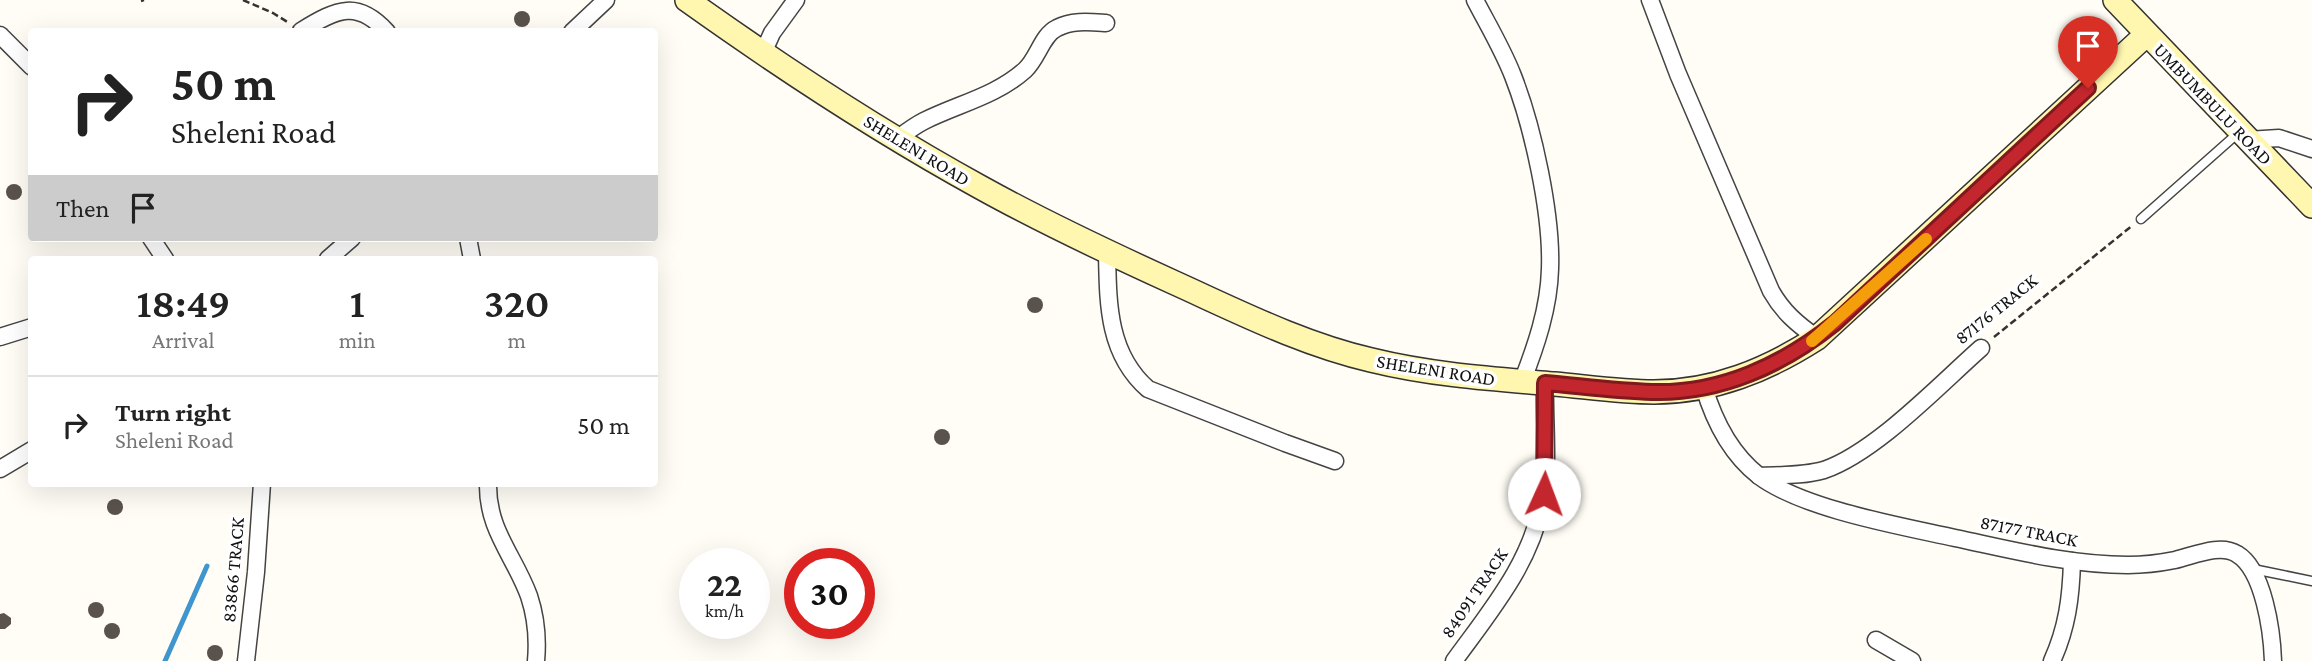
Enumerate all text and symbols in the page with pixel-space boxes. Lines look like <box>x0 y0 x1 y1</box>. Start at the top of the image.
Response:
pin <box>2058 16 2118 88</box>
icon: arrive <box>2069 27 2107 65</box>
street label: UMBUMBULU ROAD <box>2150 39 2276 169</box>
icon: right <box>56 56 147 147</box>
text: 50 m <box>171 56 276 111</box>
street label: SHELENI ROAD <box>860 110 974 190</box>
text: Sheleni Road <box>171 114 336 150</box>
icon: arrive <box>124 189 162 227</box>
text: Then <box>56 194 110 223</box>
street label: 87176 TRACK <box>1951 269 2042 348</box>
text: 18:49 <box>136 279 230 326</box>
text: 1 <box>350 279 365 326</box>
text: 320 <box>484 279 550 326</box>
text: Arrival <box>152 327 215 353</box>
text: min <box>339 327 376 353</box>
text: m <box>508 327 526 353</box>
street label: SHELENI ROAD <box>1375 350 1497 390</box>
text: Turn right <box>115 398 231 427</box>
icon: right <box>56 406 94 444</box>
text: 50 m <box>577 411 630 440</box>
text: Sheleni Road <box>115 427 234 453</box>
position arrow <box>1507 457 1581 531</box>
street label: 87177 TRACK <box>1979 511 2080 551</box>
street label: 83866 TRACK <box>218 516 248 623</box>
street label: 84091 TRACK <box>1436 543 1512 642</box>
speed limit sign: 30 <box>784 548 875 639</box>
text: 22 <box>707 565 742 604</box>
text: km/h <box>705 601 744 621</box>

